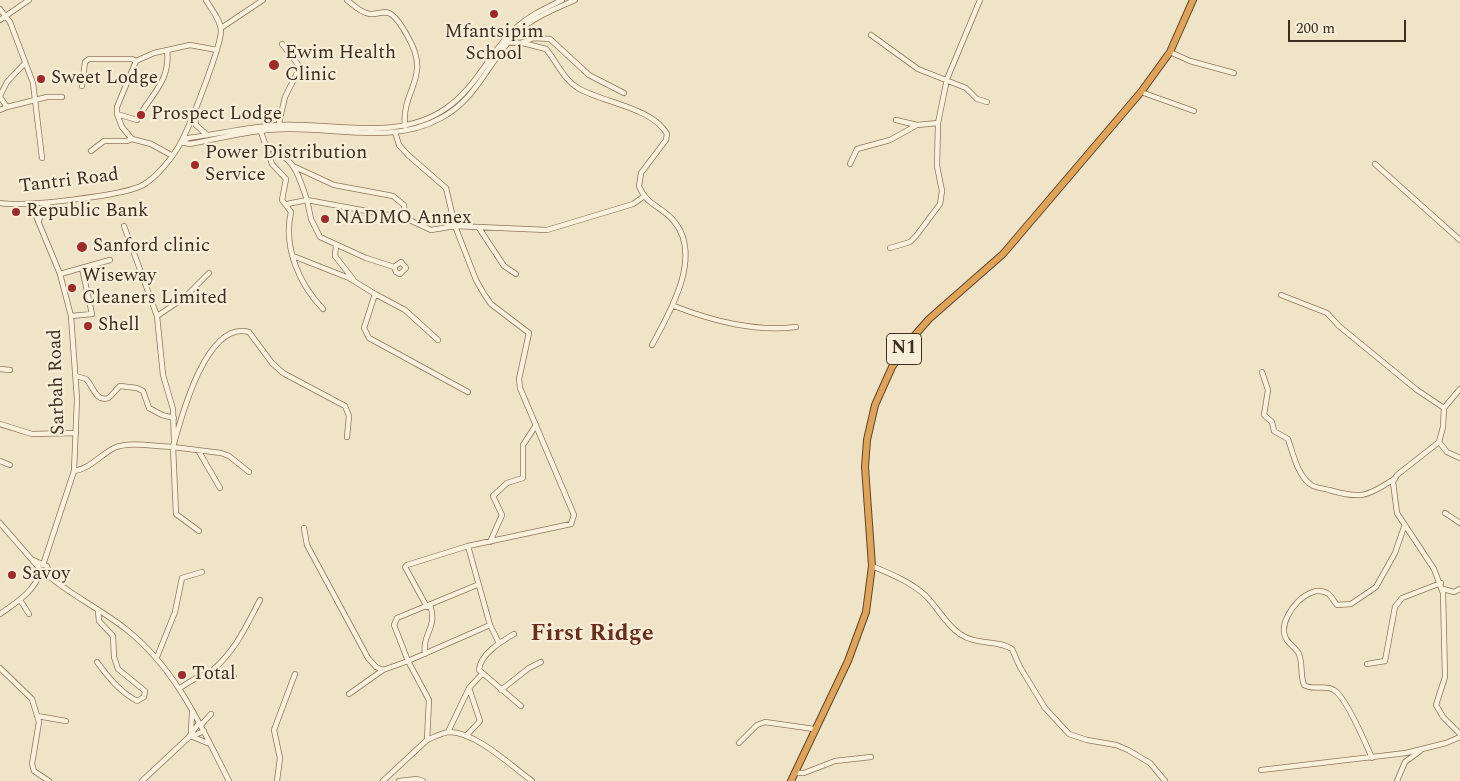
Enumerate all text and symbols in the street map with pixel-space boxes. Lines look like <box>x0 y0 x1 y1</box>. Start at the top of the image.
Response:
marker: Mfantsipim School <box>488 8 500 20</box>
scale bar <box>1290 10 1408 42</box>
text: 200 m <box>1296 17 1335 40</box>
place label: Mfantsipim School <box>444 22 544 66</box>
place label: Ewim Health Clinic <box>285 43 396 87</box>
marker: Ewim Health Clinic <box>267 58 281 72</box>
place label: Sweet Lodge <box>51 68 158 90</box>
marker: Sweet Lodge <box>35 73 47 85</box>
place label: Prospect Lodge <box>151 104 282 126</box>
marker: Prospect Lodge <box>135 109 147 121</box>
place label: Power Distribution Service <box>205 143 367 187</box>
marker: Power Distribution Service <box>189 159 201 171</box>
street label: Tantri Road <box>18 165 120 199</box>
place label: Republic Bank <box>26 201 149 223</box>
marker: Republic Bank <box>10 206 22 218</box>
place label: NADMO Annex <box>335 208 471 230</box>
marker: NADMO Annex <box>319 213 331 225</box>
place label: Sanford clinic <box>93 236 210 258</box>
marker: Sanford clinic <box>75 240 89 254</box>
place label: Wiseway Cleaners Limited <box>82 266 227 310</box>
marker: Wiseway Cleaners Limited <box>66 282 78 294</box>
place label: Shell <box>98 315 140 337</box>
marker: Shell <box>82 320 94 332</box>
street label: Sarbah Road <box>45 329 71 435</box>
road number: N1 <box>886 334 922 364</box>
place label: Savoy <box>22 564 70 586</box>
marker: Savoy <box>6 569 18 581</box>
district label: First Ridge <box>530 621 654 649</box>
place label: Total <box>192 664 236 686</box>
marker: Total <box>176 669 188 681</box>

